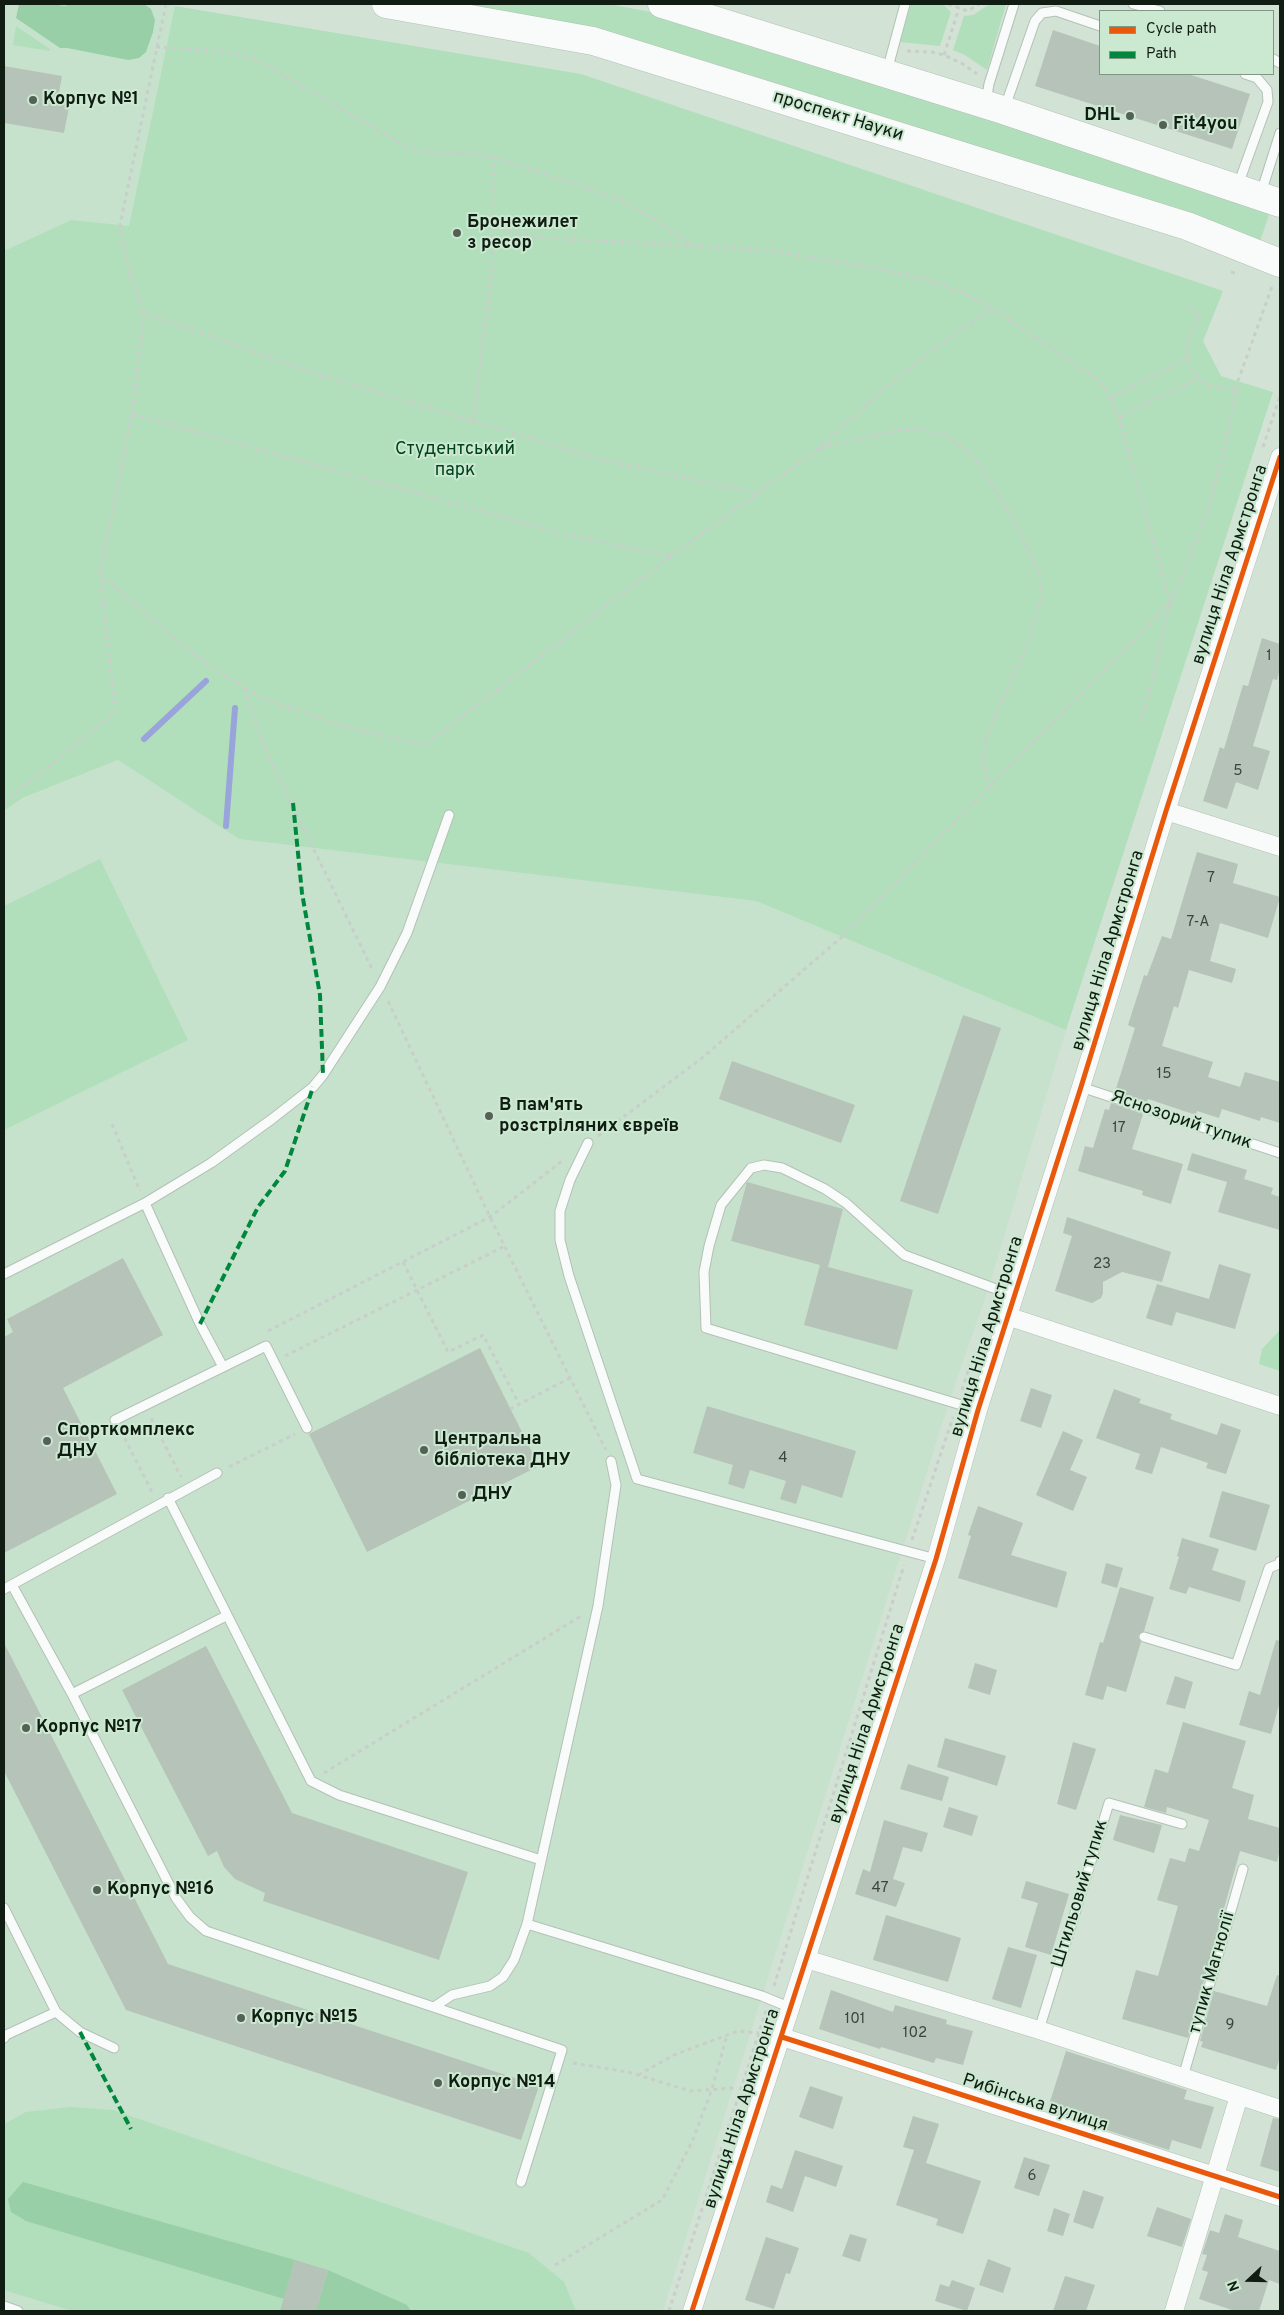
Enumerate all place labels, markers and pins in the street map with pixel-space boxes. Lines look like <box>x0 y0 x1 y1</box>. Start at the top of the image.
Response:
place label: Корпус №1 <box>43 89 139 111</box>
marker: Корпус №1 <box>27 94 39 106</box>
place label: DHL <box>1084 105 1120 127</box>
marker: DHL <box>1124 110 1136 122</box>
place label: Fit4you <box>1173 114 1238 136</box>
marker: Fit4you <box>1157 119 1169 131</box>
place label: Бронежилет з ресор <box>467 212 578 254</box>
marker: Бронежилет з ресор <box>451 227 463 239</box>
place label: В пам'ять розстріляних євреїв <box>499 1095 679 1138</box>
marker: В пам'ять розстріляних євреїв <box>483 1110 495 1122</box>
place label: Спорткомплекс ДНУ <box>57 1420 195 1462</box>
place label: Центральна бібліотека ДНУ <box>434 1429 571 1472</box>
marker: Спорткомплекс ДНУ <box>41 1435 53 1447</box>
marker: Центральна бібліотека ДНУ <box>418 1444 430 1456</box>
place label: ДНУ <box>472 1484 512 1506</box>
marker: ДНУ <box>456 1489 468 1501</box>
place label: Корпус №17 <box>36 1717 142 1739</box>
marker: Корпус №17 <box>20 1722 32 1734</box>
place label: Корпус №16 <box>107 1879 214 1901</box>
marker: Корпус №16 <box>91 1884 103 1896</box>
place label: Корпус №15 <box>251 2007 358 2029</box>
marker: Корпус №15 <box>235 2012 247 2024</box>
place label: Корпус №14 <box>448 2072 556 2094</box>
marker: Корпус №14 <box>432 2077 444 2089</box>

